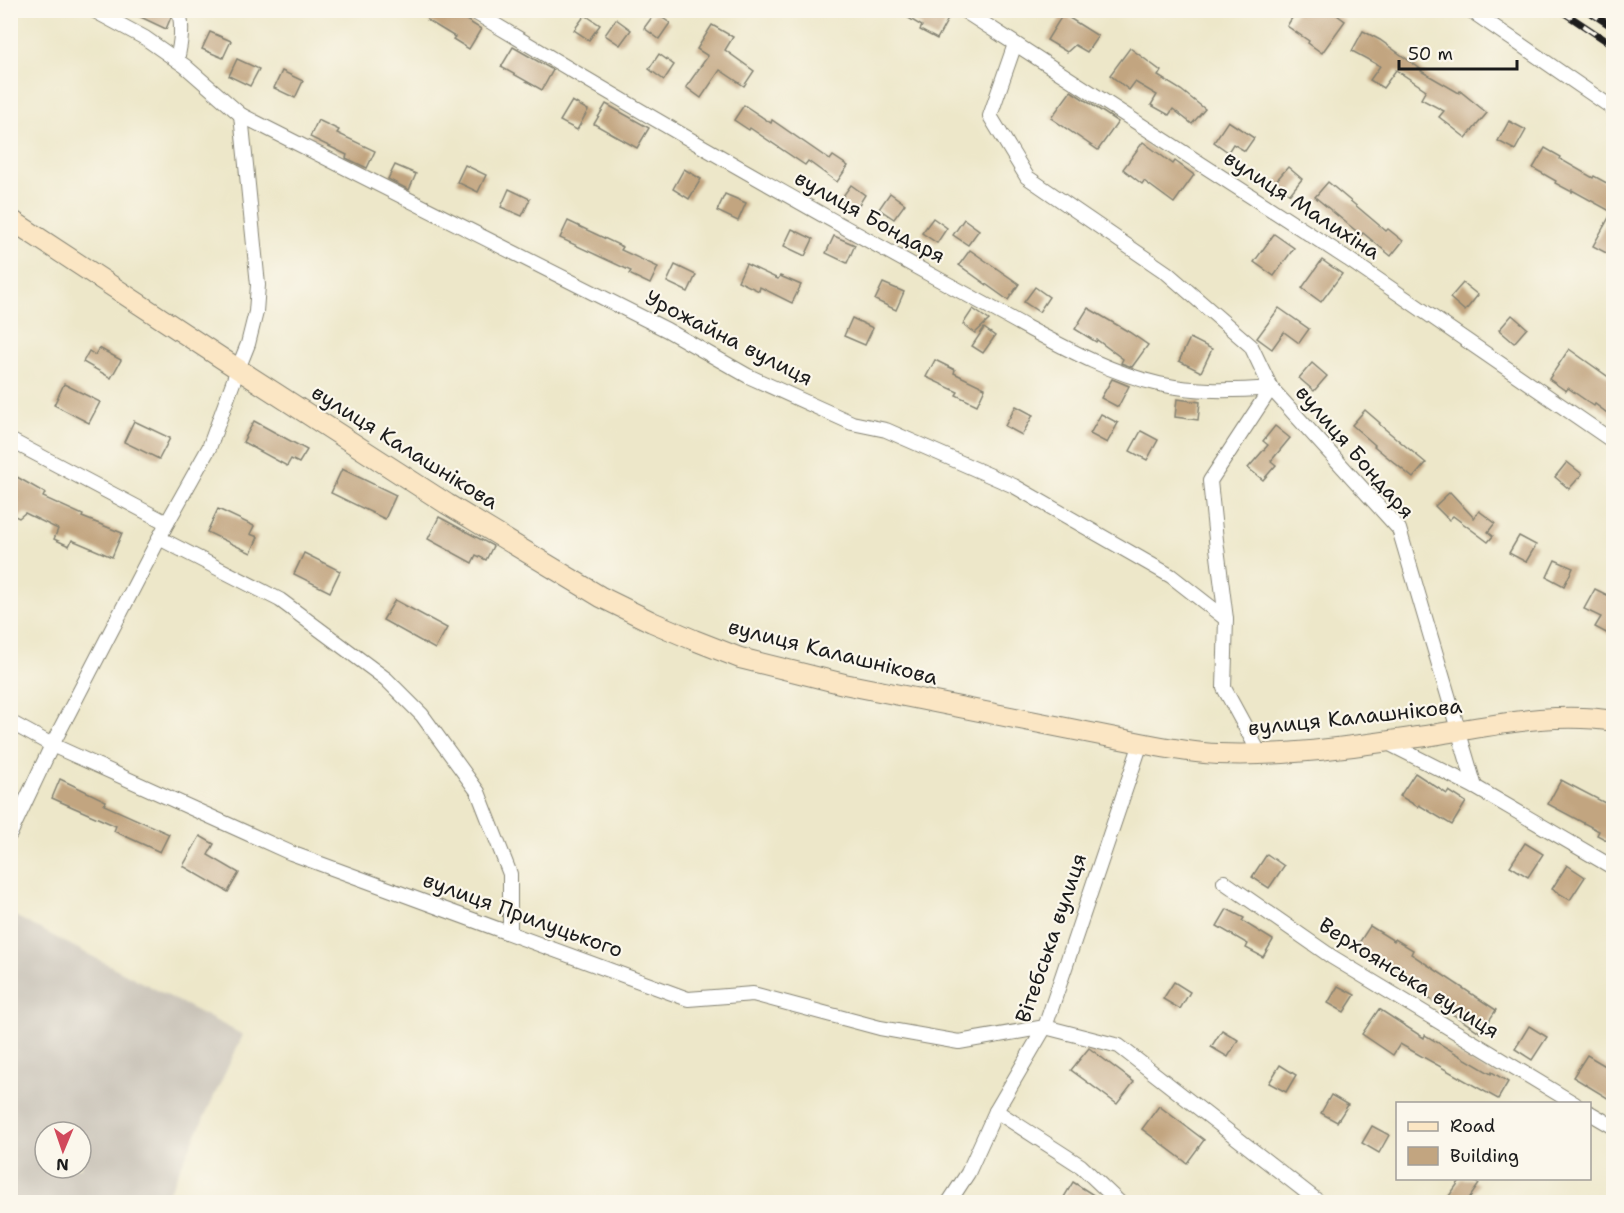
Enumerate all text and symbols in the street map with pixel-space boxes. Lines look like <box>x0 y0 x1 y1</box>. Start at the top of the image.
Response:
scale bar <box>1399 33 1518 71</box>
text: 50 m <box>1408 42 1453 66</box>
street label: вулиця Малихіна <box>1218 144 1386 266</box>
street label: вулиця Бондаря <box>790 164 950 270</box>
street label: Урожайна вулиця <box>640 284 818 392</box>
street label: вулиця Калашнікова <box>306 378 504 516</box>
street label: вулиця Бондаря <box>1289 379 1421 525</box>
street label: вулиця Калашнікова <box>725 612 941 692</box>
street label: вулиця Калашнікова <box>1247 692 1463 742</box>
street label: Вітебська вулиця <box>1009 850 1093 1026</box>
street label: вулиця Прилуцького <box>419 866 627 964</box>
street label: Верхоянська вулиця <box>1313 911 1505 1045</box>
legend <box>1396 1102 1591 1180</box>
text: Road <box>1450 1114 1495 1138</box>
north arrow <box>33 1120 93 1180</box>
text: Building <box>1450 1144 1519 1168</box>
text: N <box>56 1154 69 1175</box>

